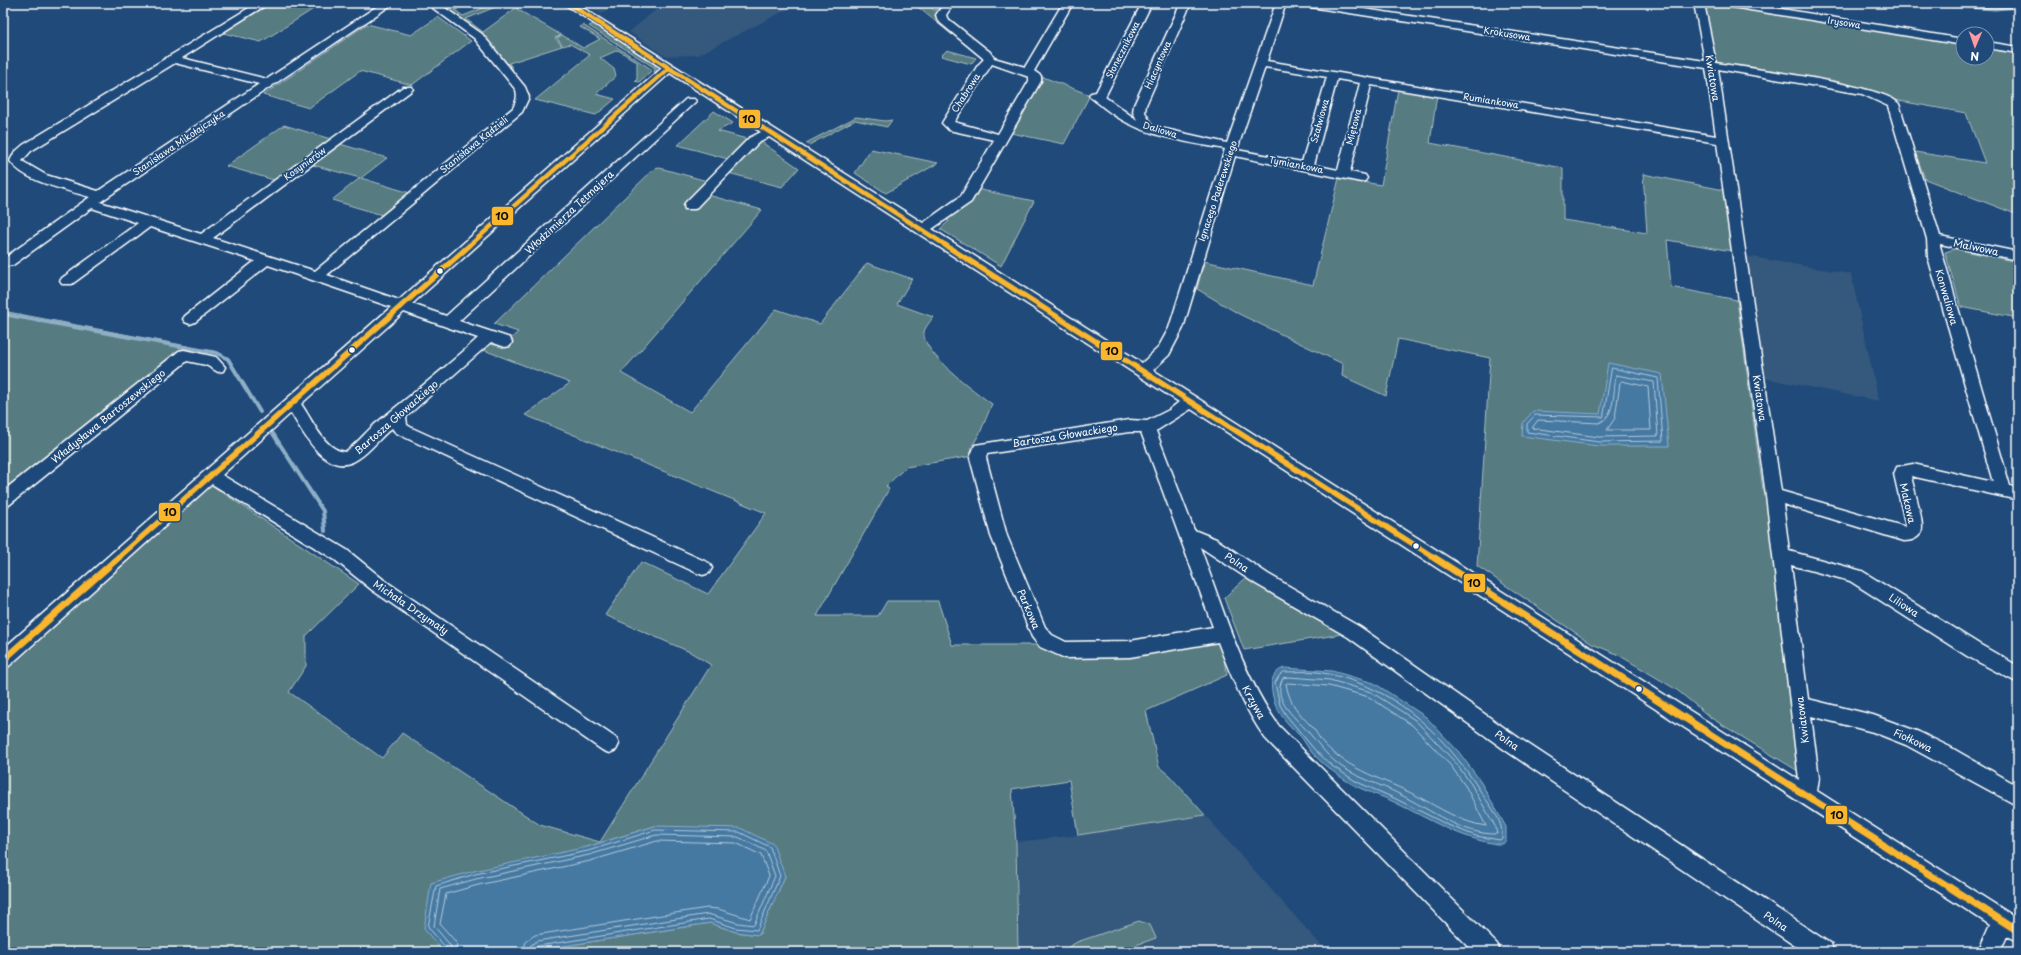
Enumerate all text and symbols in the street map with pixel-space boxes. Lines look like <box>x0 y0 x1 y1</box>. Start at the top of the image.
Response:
street label: Irysowa <box>1827 12 1862 32</box>
street label: Słonecznikowa <box>1102 18 1143 81</box>
street label: Krokusowa <box>1483 22 1532 44</box>
north arrow <box>1955 26 1995 66</box>
street label: Hiacyntowa <box>1140 38 1174 91</box>
text: N <box>1970 48 1979 65</box>
street label: Kwiatowa <box>1702 54 1725 103</box>
street label: Chabrowa <box>947 70 983 115</box>
street label: Rumiankowa <box>1462 89 1520 111</box>
street label: Szałwiowa <box>1306 97 1332 144</box>
street label: Stanisława Mikołajczyka <box>129 106 228 178</box>
street label: Miętowa <box>1342 107 1364 146</box>
line badge: 10 <box>738 109 761 129</box>
text: 10 <box>742 110 756 127</box>
street label: Stanisława Kądzieli <box>436 112 511 176</box>
street label: Daliowa <box>1141 117 1180 141</box>
street label: Ignacego Paderewskiego <box>1194 138 1240 243</box>
street label: Kosynierów <box>280 143 328 183</box>
street label: Tymiankowa <box>1268 152 1325 176</box>
street label: Włodzimierza Tetmajera <box>521 166 617 257</box>
line badge: 10 <box>491 206 514 226</box>
text: 10 <box>495 207 509 224</box>
street label: Malwowa <box>1952 234 2001 259</box>
unlabelled marker <box>435 266 445 276</box>
street label: Konwaliowa <box>1932 267 1963 327</box>
line badge: 10 <box>1100 341 1123 361</box>
text: 10 <box>1105 342 1119 359</box>
unlabelled marker <box>347 345 357 355</box>
street label: Władysława Bartoszewskiego <box>47 365 169 467</box>
street label: Kwiatowa <box>1750 374 1771 423</box>
street label: Bartosza Głowackiego <box>351 376 441 457</box>
street label: Bartosza Głowackiego <box>1011 419 1119 450</box>
street label: Makowa <box>1897 481 1921 525</box>
line badge: 10 <box>158 502 181 522</box>
text: 10 <box>163 503 177 520</box>
unlabelled marker <box>1411 541 1421 551</box>
street label: Polna <box>1222 548 1253 576</box>
line badge: 10 <box>1463 573 1486 593</box>
text: 10 <box>1467 574 1481 591</box>
street label: Michała Drzymały <box>370 576 452 638</box>
street label: Parkowa <box>1014 586 1045 632</box>
street label: Liliowa <box>1886 589 1923 620</box>
street label: Krzywa <box>1239 682 1270 722</box>
unlabelled marker <box>1634 684 1644 694</box>
street label: Kwiatowa <box>1791 695 1812 744</box>
street label: Fiołkowa <box>1891 724 1936 755</box>
street label: Polna <box>1492 726 1523 754</box>
line badge: 10 <box>1825 805 1848 825</box>
text: 10 <box>1830 806 1844 823</box>
street label: Polna <box>1761 907 1792 935</box>

